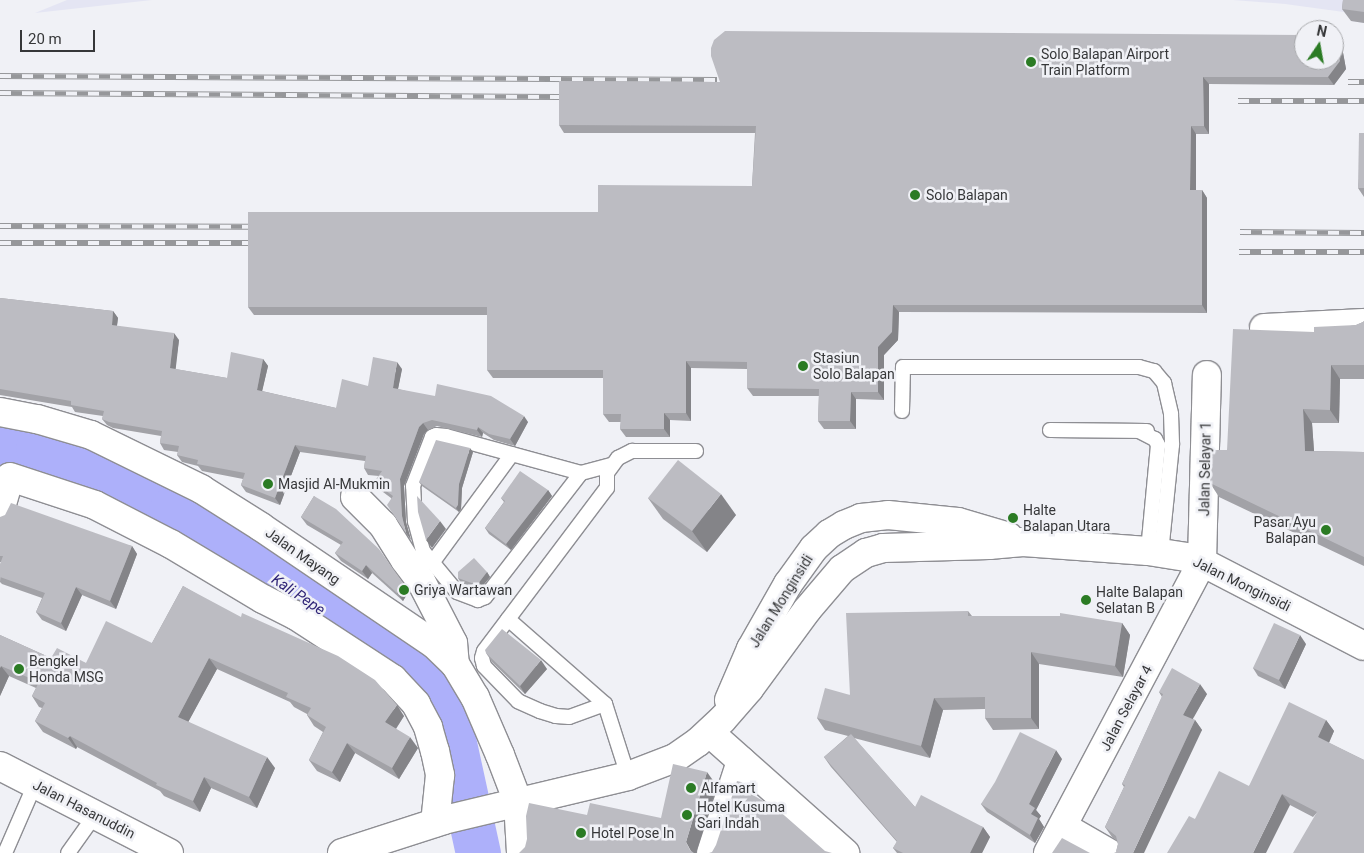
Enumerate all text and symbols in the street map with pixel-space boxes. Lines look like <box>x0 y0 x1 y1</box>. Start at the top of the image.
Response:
scale bar <box>22 20 98 52</box>
north arrow <box>1294 20 1344 70</box>
text: N <box>1315 22 1328 40</box>
text: 20 m <box>28 30 62 48</box>
place label: Solo Balapan Airport Train Platform <box>1041 46 1169 78</box>
marker: Solo Balapan Airport Train Platform <box>1025 56 1037 68</box>
place label: Solo Balapan <box>926 187 1008 203</box>
marker: Solo Balapan <box>908 188 922 202</box>
place label: Stasiun Solo Balapan <box>813 350 895 382</box>
marker: Stasiun Solo Balapan <box>797 360 809 372</box>
street label: Jalan Selayar 1 <box>1196 422 1214 516</box>
place label: Masjid Al-Mukmin <box>278 476 390 492</box>
marker: Masjid Al-Mukmin <box>262 478 274 490</box>
place label: Halte Balapan Utara <box>1023 502 1110 534</box>
marker: Halte Balapan Utara <box>1007 512 1019 524</box>
place label: Pasar Ayu Balapan <box>1253 514 1316 546</box>
street label: Jalan Mayang <box>263 524 343 588</box>
marker: Pasar Ayu Balapan <box>1320 524 1332 536</box>
street label: Jalan Monginsidi <box>746 551 816 651</box>
street label: Jalan Monginsidi <box>1190 553 1294 615</box>
water label: Kali Pepe <box>268 571 328 619</box>
place label: Griya Wartawan <box>414 582 512 598</box>
marker: Griya Wartawan <box>398 584 410 596</box>
place label: Halte Balapan Selatan B <box>1096 584 1183 616</box>
marker: Halte Balapan Selatan B <box>1080 594 1092 606</box>
place label: Bengkel Honda MSG <box>29 653 104 686</box>
street label: Jalan Selayar 4 <box>1096 662 1156 754</box>
marker: Bengkel Honda MSG <box>13 663 25 675</box>
street label: Jalan Hasanuddin <box>30 776 138 842</box>
place label: Alfamart <box>701 780 756 796</box>
marker: Alfamart <box>685 782 697 794</box>
place label: Hotel Kusuma Sari Indah <box>697 799 785 832</box>
marker: Hotel Kusuma Sari Indah <box>681 809 693 821</box>
place label: Hotel Pose In <box>591 825 674 841</box>
marker: Hotel Pose In <box>575 827 587 839</box>

